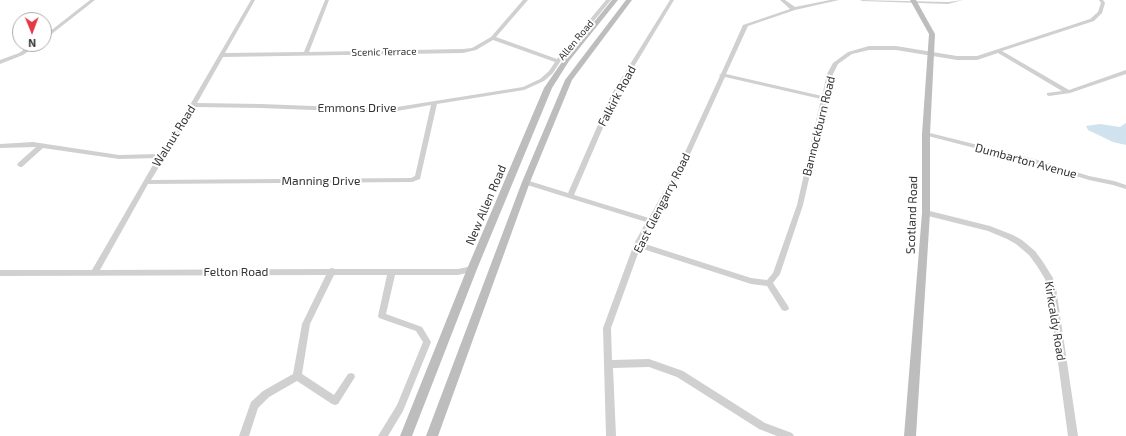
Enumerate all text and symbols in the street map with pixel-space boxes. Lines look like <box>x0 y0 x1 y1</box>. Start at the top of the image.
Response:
north arrow <box>12 12 52 52</box>
street label: Allen Road <box>556 18 596 62</box>
text: N <box>28 37 36 50</box>
street label: Scenic Terrace <box>351 45 417 59</box>
street label: Falkirk Road <box>595 63 639 129</box>
street label: Bannockburn Road <box>800 75 838 177</box>
street label: Emmons Drive <box>318 101 396 115</box>
street label: Walnut Road <box>149 102 199 170</box>
street label: Dumbarton Avenue <box>974 140 1078 182</box>
street label: East Glengarry Road <box>630 150 694 256</box>
street label: New Allen Road <box>463 163 509 247</box>
street label: Manning Drive <box>282 174 360 188</box>
street label: Scotland Road <box>903 176 921 254</box>
street label: Felton Road <box>204 265 268 279</box>
street label: Kirkcaldy Road <box>1042 280 1068 362</box>

